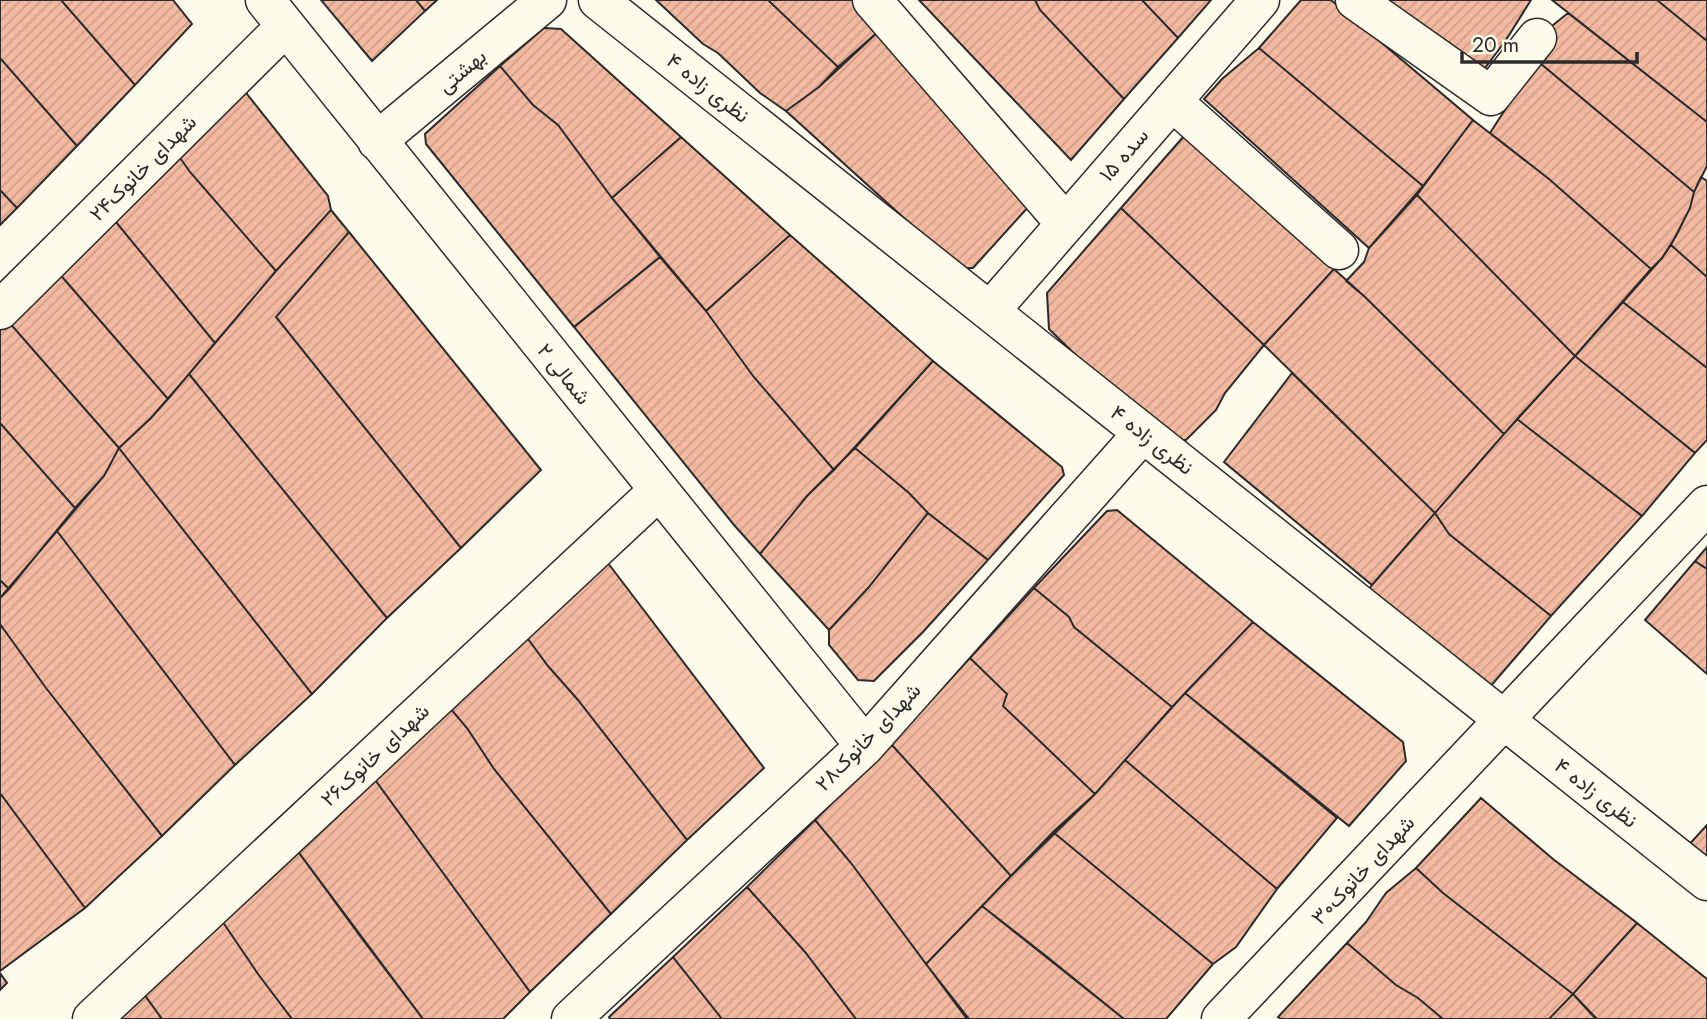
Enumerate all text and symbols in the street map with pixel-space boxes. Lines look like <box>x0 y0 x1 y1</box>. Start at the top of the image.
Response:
scale bar <box>1462 21 1637 65</box>
text: 20 m <box>1472 30 1519 60</box>
street label: بهشتی <box>431 42 493 100</box>
street label: نظری زاده ۴ <box>660 46 756 130</box>
street label: شهدای خانوک۲۴ <box>83 108 203 228</box>
street label: سده ۱۵ <box>1092 122 1156 188</box>
street label: شمالی ۲ <box>530 337 598 411</box>
street label: نظری زاده ۴ <box>1104 398 1200 482</box>
street label: شهدای خانوک۲۸ <box>808 676 928 798</box>
street label: شهدای خانوک۲۶ <box>314 697 436 813</box>
street label: نظری زاده ۴ <box>1548 751 1644 835</box>
street label: شهدای خانوک۳۰ <box>1304 809 1422 931</box>

